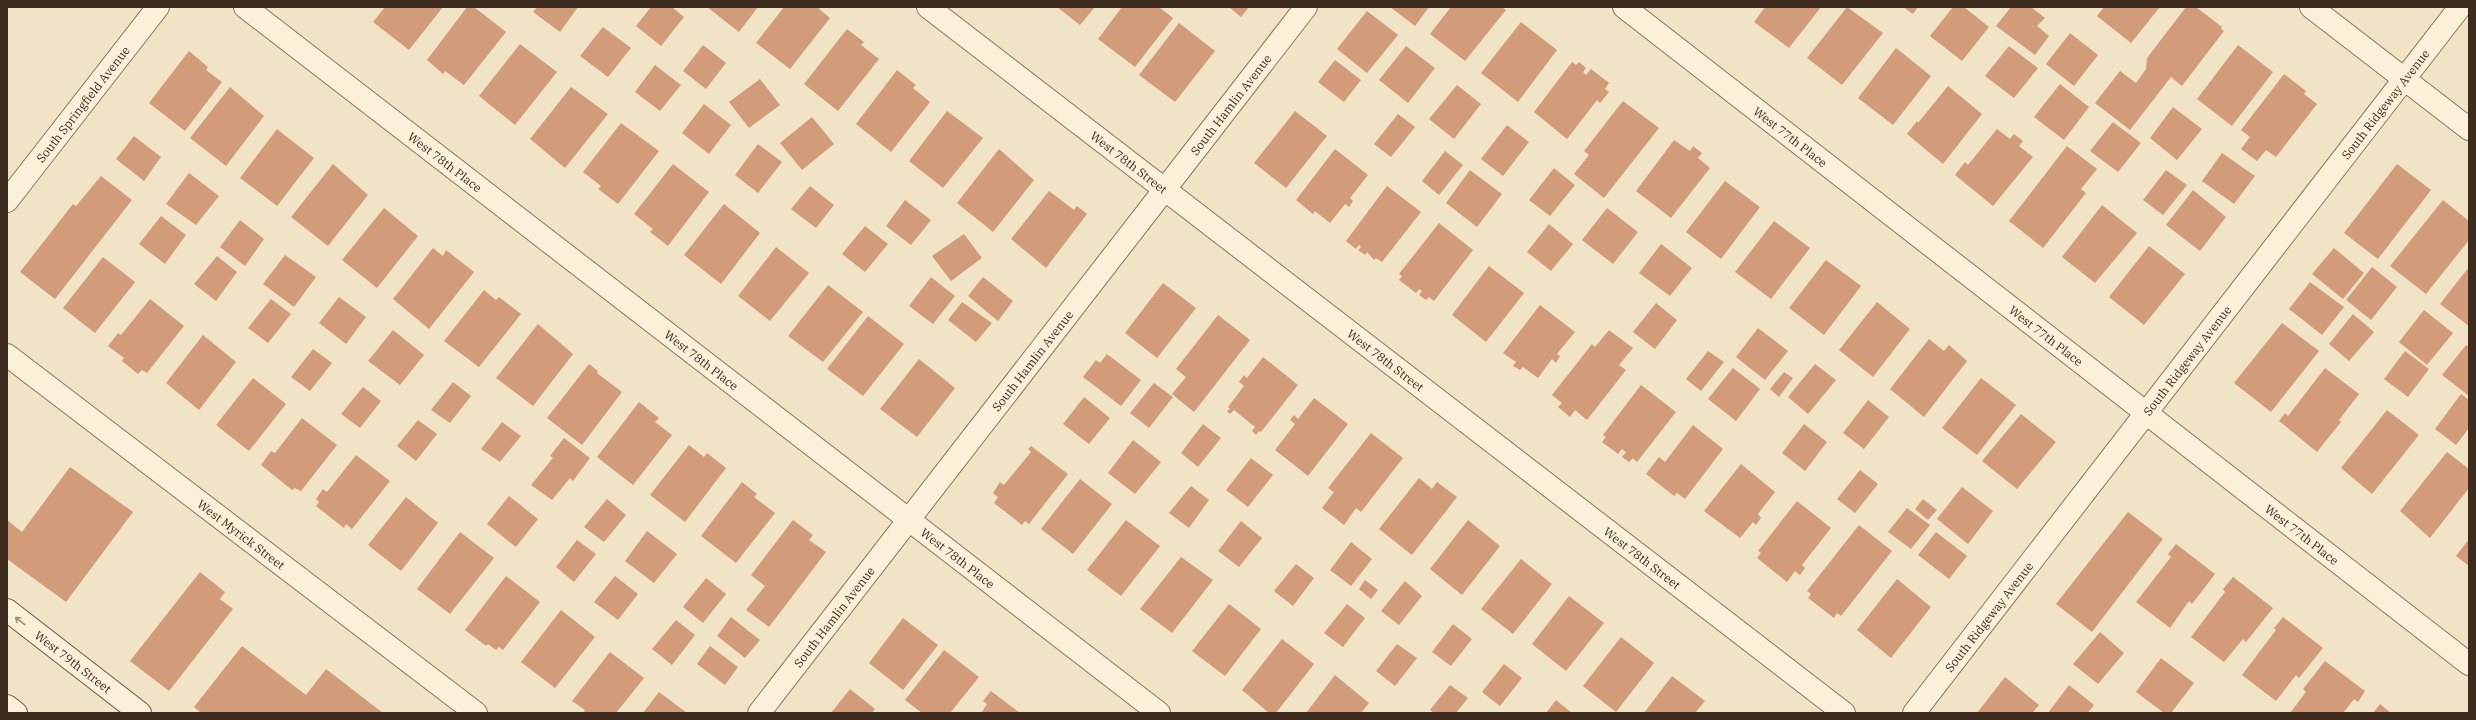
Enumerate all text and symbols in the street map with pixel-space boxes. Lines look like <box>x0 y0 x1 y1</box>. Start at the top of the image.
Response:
street label: South Springfield Avenue <box>33 43 133 165</box>
street label: South Ridgeway Avenue <box>2338 46 2432 162</box>
street label: South Hamlin Avenue <box>1187 51 1274 158</box>
street label: West 77th Place <box>1751 103 1831 170</box>
street label: West 78th Place <box>405 128 485 195</box>
street label: West 78th Street <box>1088 128 1171 196</box>
street label: West 77th Place <box>2006 302 2086 369</box>
street label: South Ridgeway Avenue <box>2140 302 2234 418</box>
street label: South Hamlin Avenue <box>988 307 1076 414</box>
street label: West 78th Place <box>662 326 742 393</box>
street label: West 78th Street <box>1344 326 1427 394</box>
street label: West Myrick Street <box>195 496 288 572</box>
street label: West 77th Place <box>2262 501 2342 568</box>
street label: West 78th Street <box>1601 523 1684 592</box>
street label: West 78th Place <box>918 524 998 591</box>
street label: South Ridgeway Avenue <box>1941 559 2036 674</box>
street label: South Hamlin Avenue <box>790 563 877 670</box>
one-way arrow <box>15 616 26 625</box>
street label: West 79th Street <box>32 627 115 696</box>

